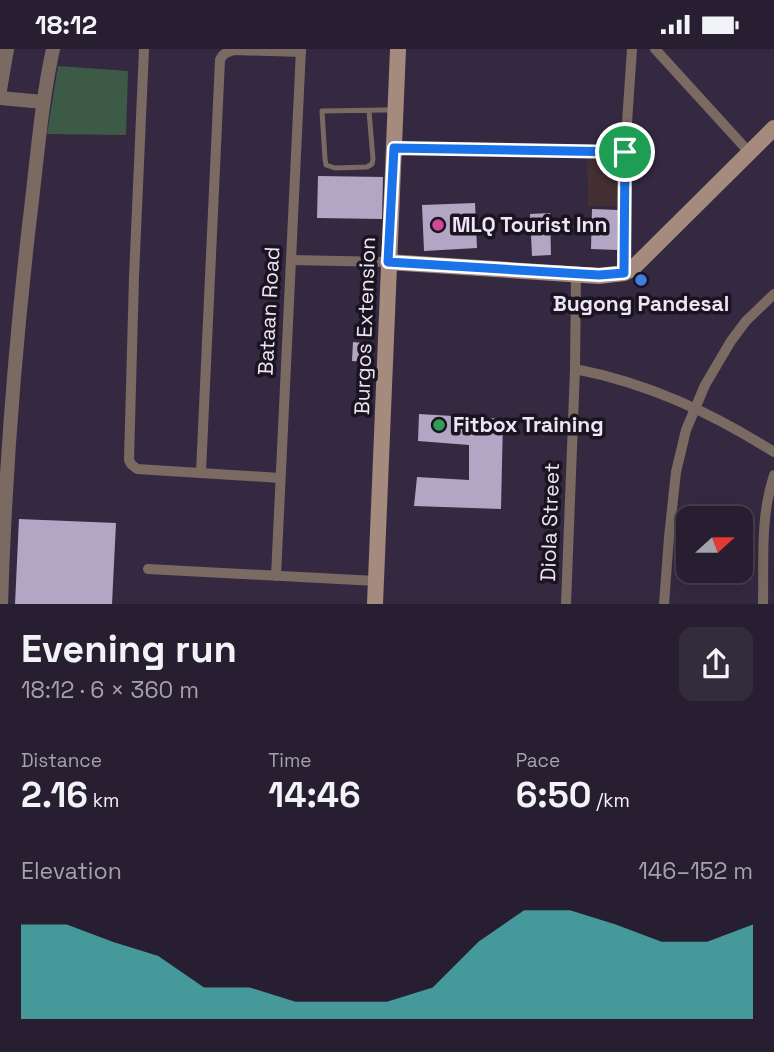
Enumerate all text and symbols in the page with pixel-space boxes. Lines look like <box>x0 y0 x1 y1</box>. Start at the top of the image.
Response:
text: 18:12 <box>35 8 97 42</box>
pin <box>595 122 655 182</box>
icon: arrive <box>606 133 644 171</box>
place label: MLQ Tourist Inn <box>452 211 607 238</box>
marker: MLQ Tourist Inn <box>430 217 446 233</box>
street label: Burgos Extension <box>348 237 381 415</box>
street label: Bataan Road <box>252 246 285 376</box>
marker: Bugong Pandesal <box>633 272 649 288</box>
place label: Bugong Pandesal <box>553 290 729 317</box>
place label: Fitbox Training <box>453 411 604 438</box>
marker: Fitbox Training <box>431 417 447 433</box>
street label: Diola Street <box>534 462 565 582</box>
north arrow <box>676 506 752 583</box>
map controls <box>676 506 753 583</box>
text: Evening run <box>21 625 237 673</box>
button: share <box>679 627 753 701</box>
text: 18:12 · 6 × 360 m <box>21 675 199 705</box>
text: Distance <box>21 748 102 773</box>
text: Time <box>268 748 312 773</box>
text: Pace <box>516 748 560 773</box>
text: 2.16 <box>21 773 88 817</box>
text: 14:46 <box>268 773 361 817</box>
text: 6:50 <box>516 773 591 817</box>
text: km <box>88 788 119 813</box>
text: /km <box>591 788 630 813</box>
text: Elevation <box>21 856 122 886</box>
text: 146–152 m <box>638 856 753 886</box>

